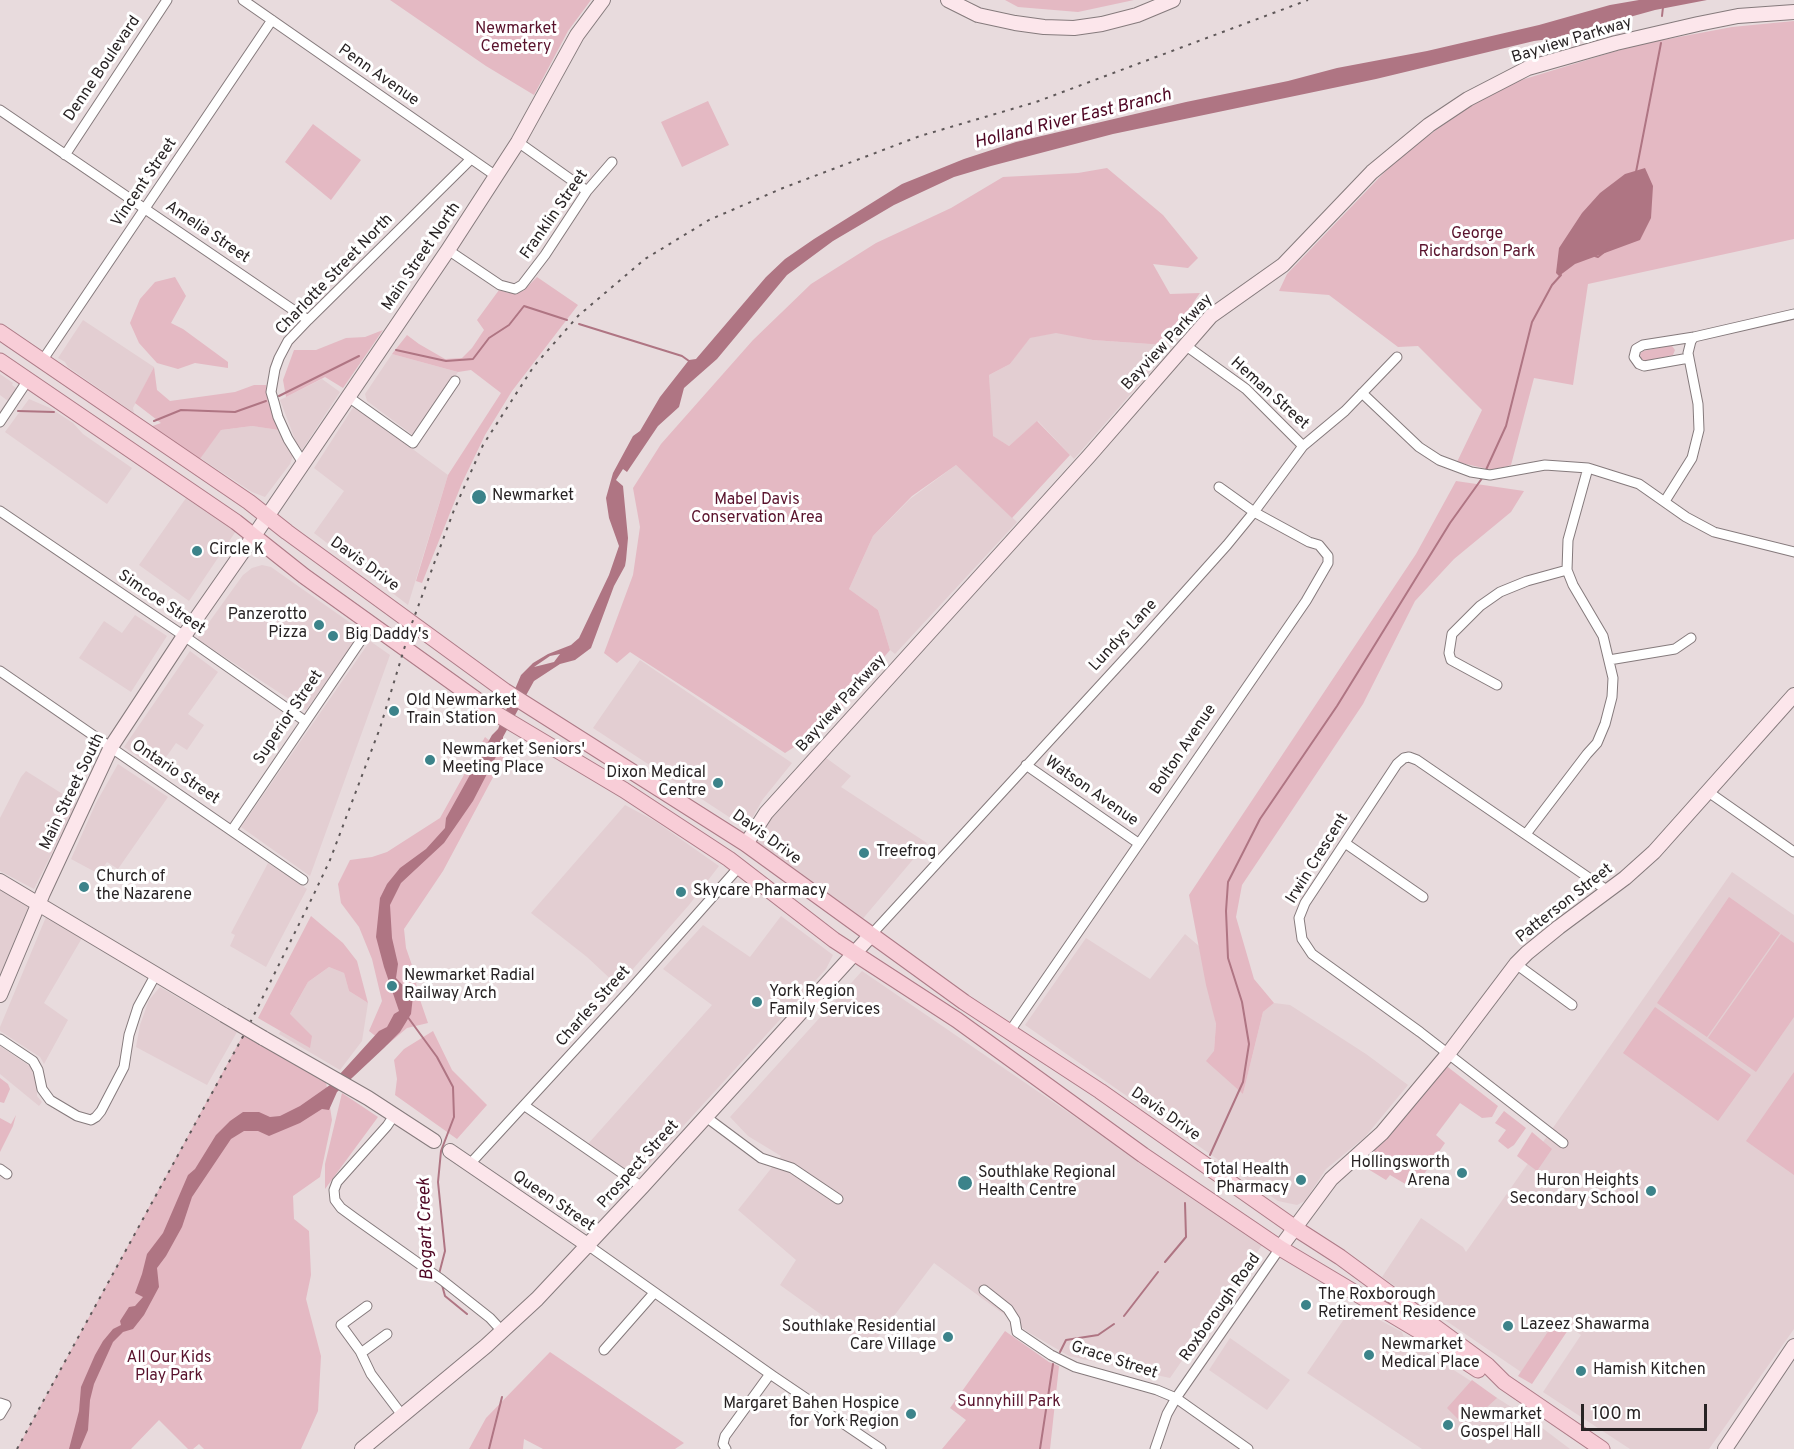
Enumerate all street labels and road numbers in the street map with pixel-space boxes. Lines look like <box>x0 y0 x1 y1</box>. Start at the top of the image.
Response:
street label: Denne Boulevard <box>61 13 145 125</box>
street label: Bayview Parkway <box>1510 14 1634 68</box>
street label: Penn Avenue <box>334 41 422 111</box>
street label: Vincent Street <box>108 135 182 231</box>
street label: Franklin Street <box>517 167 593 263</box>
street label: Amelia Street <box>161 198 253 268</box>
street label: Main Street North <box>379 199 465 315</box>
street label: Charlotte Street North <box>272 211 398 339</box>
street label: Bayview Parkway <box>1118 291 1218 395</box>
street label: Heman Street <box>1226 354 1312 434</box>
street label: Davis Drive <box>326 534 402 596</box>
street label: Simcoe Street <box>114 567 208 639</box>
street label: Lundys Lane <box>1086 596 1162 676</box>
street label: Bayview Parkway <box>793 651 891 757</box>
street label: Superior Street <box>250 667 328 769</box>
street label: Bolton Avenue <box>1147 701 1221 799</box>
street label: Main Street South <box>36 731 110 853</box>
street label: Ontario Street <box>127 737 223 809</box>
street label: Watson Avenue <box>1041 753 1141 831</box>
street label: Davis Drive <box>728 807 804 869</box>
street label: Irwin Crescent <box>1283 810 1353 908</box>
street label: Patterson Street <box>1513 860 1617 948</box>
street label: Charles Street <box>553 963 635 1051</box>
street label: Davis Drive <box>1127 1084 1203 1146</box>
street label: Prospect Street <box>594 1117 684 1213</box>
street label: Queen Street <box>508 1167 598 1237</box>
street label: Roxborough Road <box>1177 1250 1265 1366</box>
street label: Grace Street <box>1068 1338 1160 1384</box>

